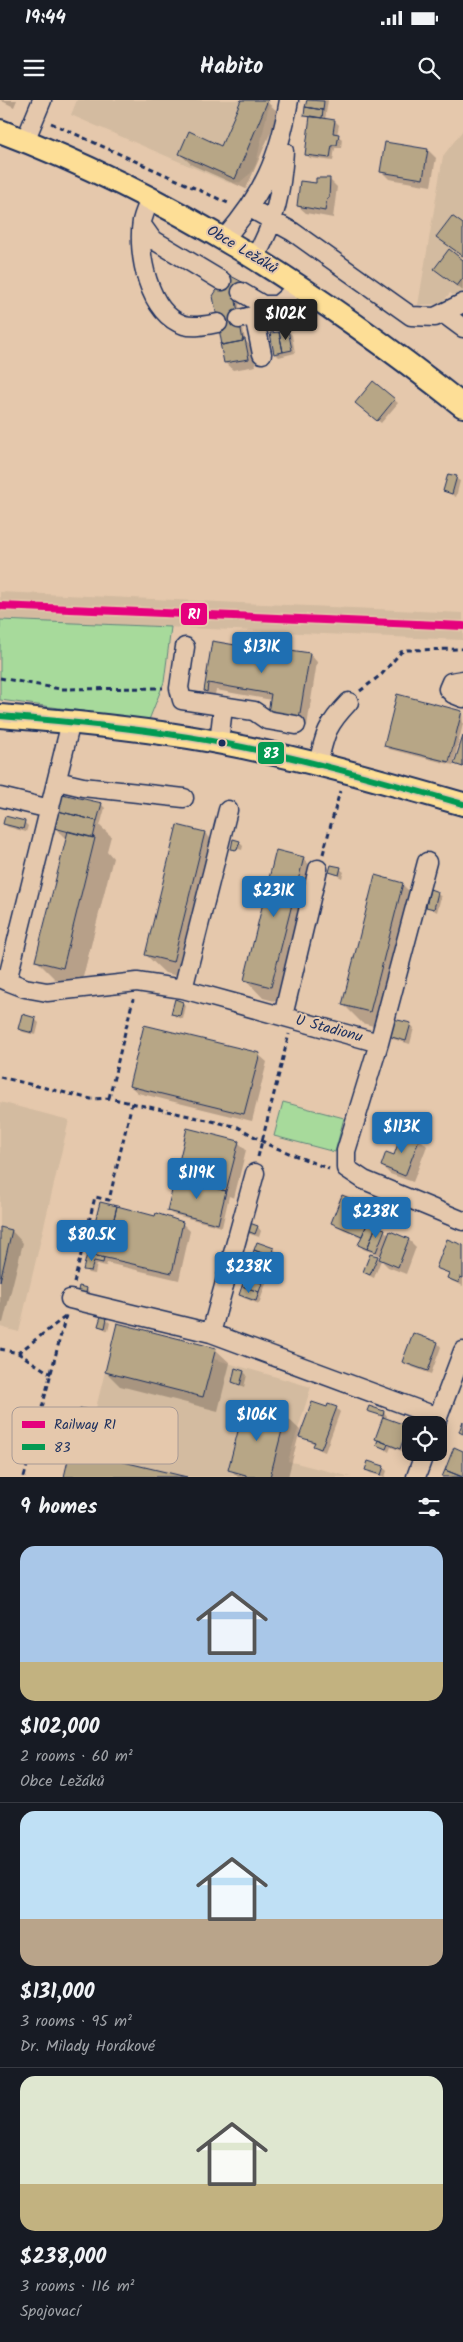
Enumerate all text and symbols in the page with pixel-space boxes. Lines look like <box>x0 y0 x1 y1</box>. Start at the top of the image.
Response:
text: 19:44 <box>25 3 66 33</box>
text: Habito <box>200 50 263 85</box>
icon: menu <box>20 54 48 82</box>
icon: search <box>415 54 443 82</box>
street label: Obce Ležáků <box>202 219 282 281</box>
pin: $102K <box>251 298 321 341</box>
text: $102K <box>265 302 307 327</box>
line badge: R1 <box>180 602 208 626</box>
text: R1 <box>188 604 201 626</box>
pin: $131K <box>227 632 297 674</box>
text: $131K <box>243 635 281 660</box>
unlabelled marker <box>217 738 227 748</box>
line badge: 83 <box>257 741 285 765</box>
text: 83 <box>263 743 279 765</box>
pin: $231K <box>239 876 309 918</box>
text: $231K <box>253 879 295 904</box>
street label: U Stadionu <box>293 1008 365 1050</box>
pin: $113K <box>367 1112 437 1154</box>
text: $113K <box>383 1115 421 1140</box>
pin: $119K <box>162 1158 232 1200</box>
text: $119K <box>179 1161 215 1186</box>
pin: $238K <box>341 1196 411 1239</box>
text: $238K <box>353 1200 399 1225</box>
pin: $80.5K <box>51 1220 133 1262</box>
text: $80.5K <box>68 1223 116 1248</box>
pin: $238K <box>214 1252 284 1294</box>
text: $238K <box>226 1255 272 1280</box>
pin: $106K <box>222 1400 292 1442</box>
text: $106K <box>237 1403 277 1428</box>
legend <box>12 1407 178 1464</box>
text: Railway R1 <box>54 1414 116 1436</box>
map controls <box>402 1416 447 1461</box>
button: locate <box>402 1416 447 1461</box>
text: 83 <box>54 1437 70 1459</box>
text: 9 homes <box>20 1491 97 1524</box>
icon: filters <box>415 1493 443 1521</box>
icon: home <box>187 1578 277 1668</box>
text: $102,000 <box>20 1711 100 1744</box>
text: 2 rooms · 60 m² <box>20 1744 133 1769</box>
text: Obce Ležáků <box>20 1769 105 1794</box>
icon: home <box>187 1844 277 1934</box>
text: $131,000 <box>20 1976 94 2009</box>
text: 3 rooms · 95 m² <box>20 2009 132 2034</box>
text: Dr. Milady Horákové <box>20 2034 155 2059</box>
icon: home <box>187 2109 277 2199</box>
text: $238,000 <box>20 2241 106 2274</box>
text: 3 rooms · 116 m² <box>20 2274 135 2299</box>
text: Spojovací <box>20 2299 80 2324</box>

